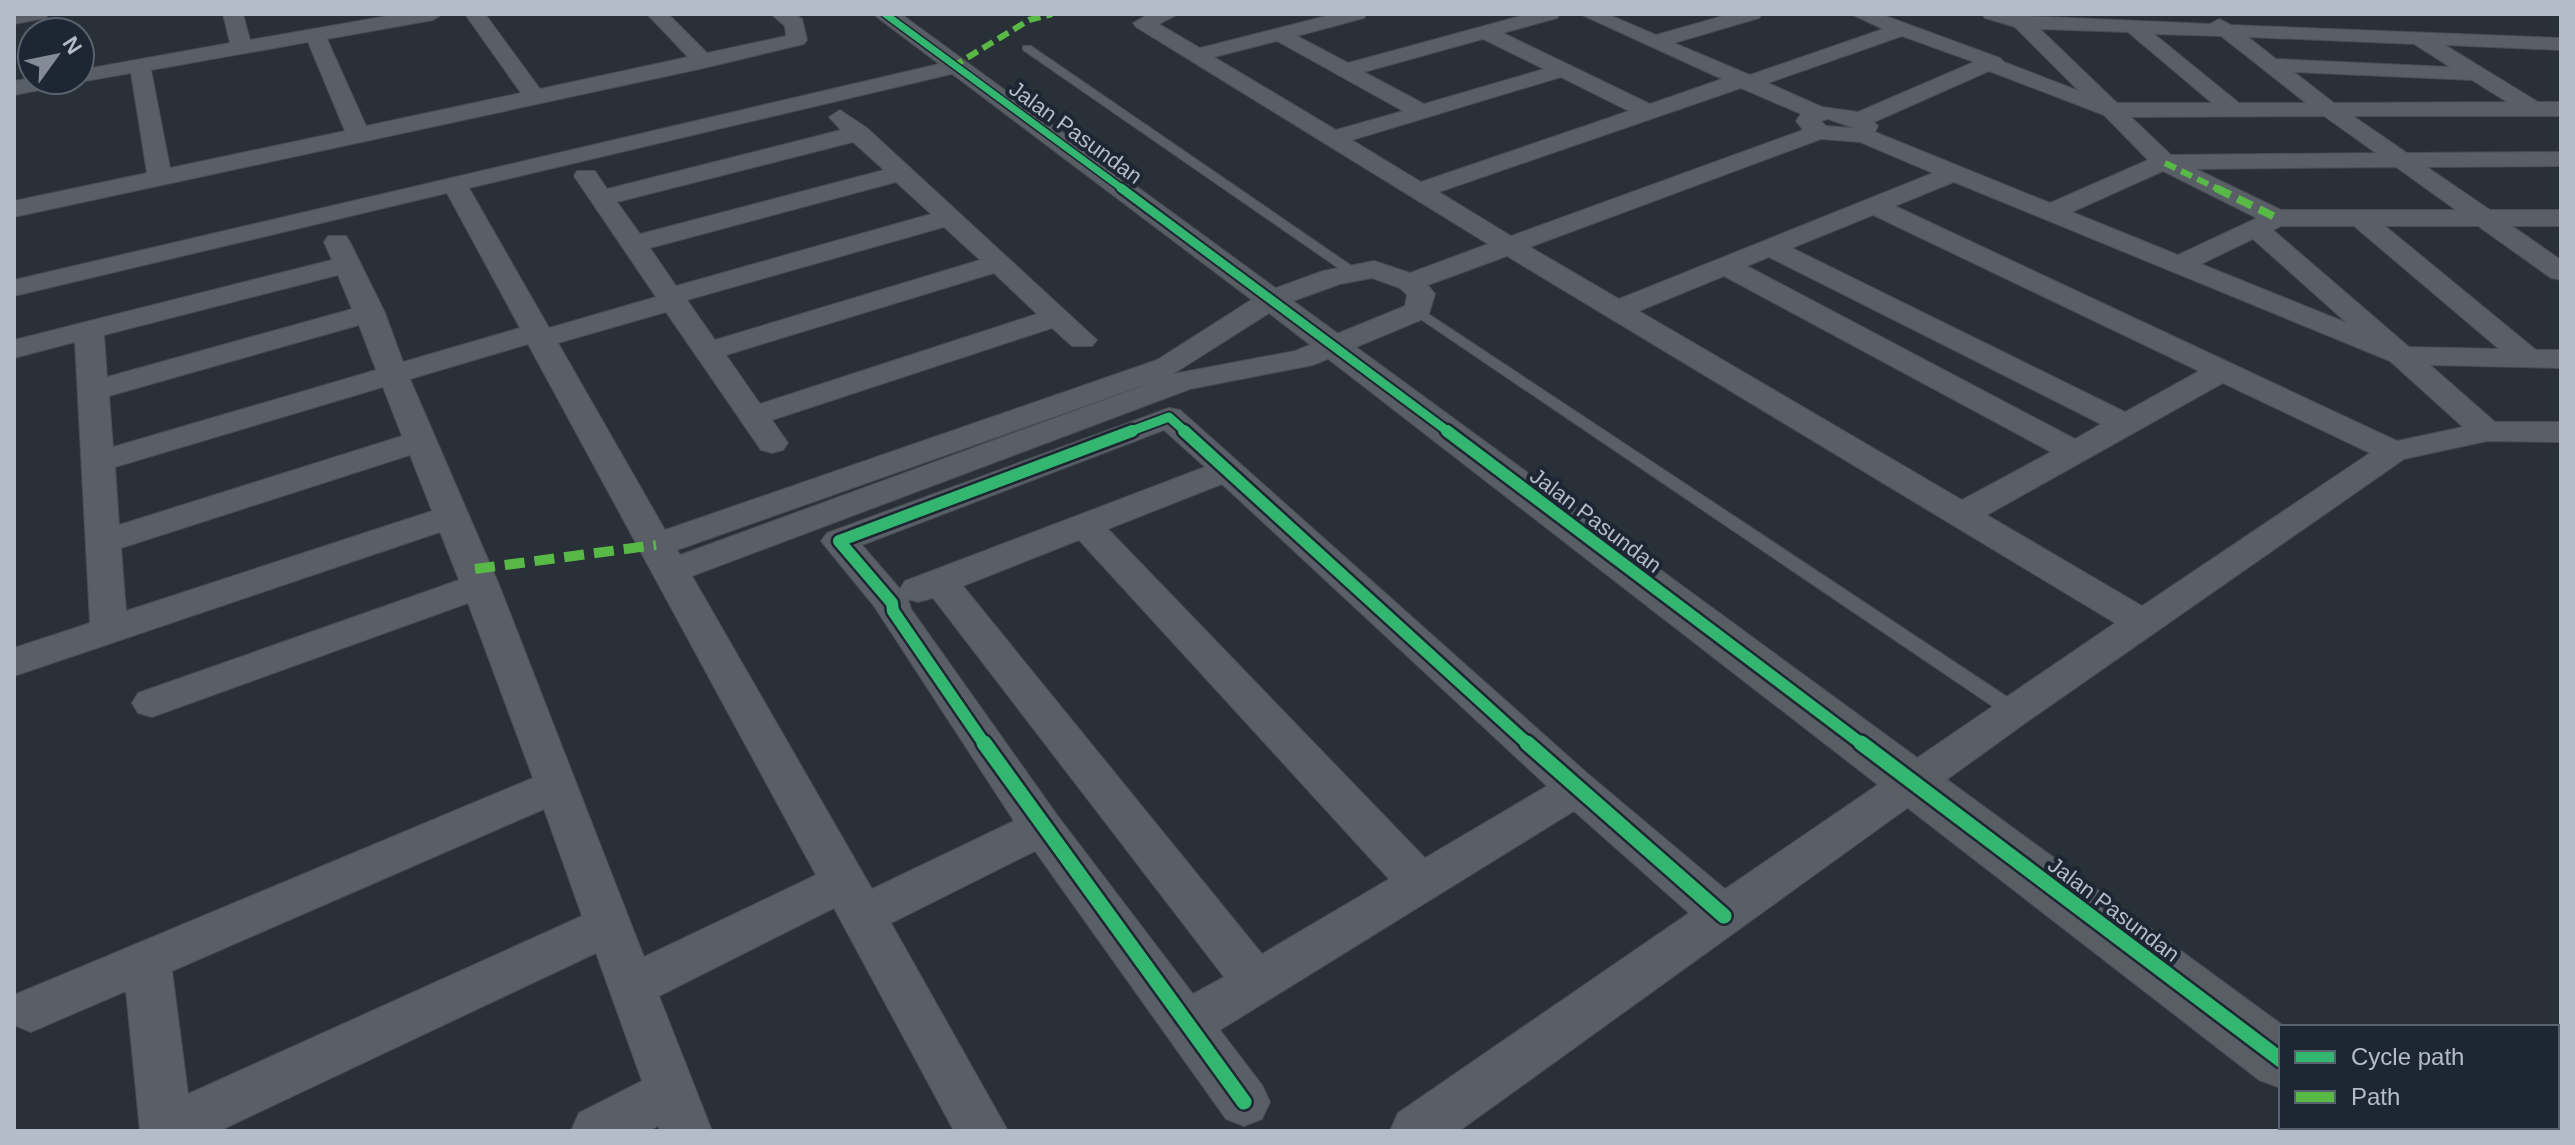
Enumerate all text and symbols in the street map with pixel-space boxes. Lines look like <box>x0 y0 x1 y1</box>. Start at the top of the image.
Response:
north arrow <box>16 16 96 96</box>
text: N <box>58 32 87 59</box>
street label: Jalan Pasundan <box>1005 76 1147 189</box>
street label: Jalan Pasundan <box>1525 463 1666 578</box>
street label: Jalan Pasundan <box>2043 852 2184 967</box>
legend <box>2279 1025 2559 1129</box>
text: Cycle path <box>2351 1043 2464 1070</box>
text: Path <box>2351 1083 2400 1110</box>

